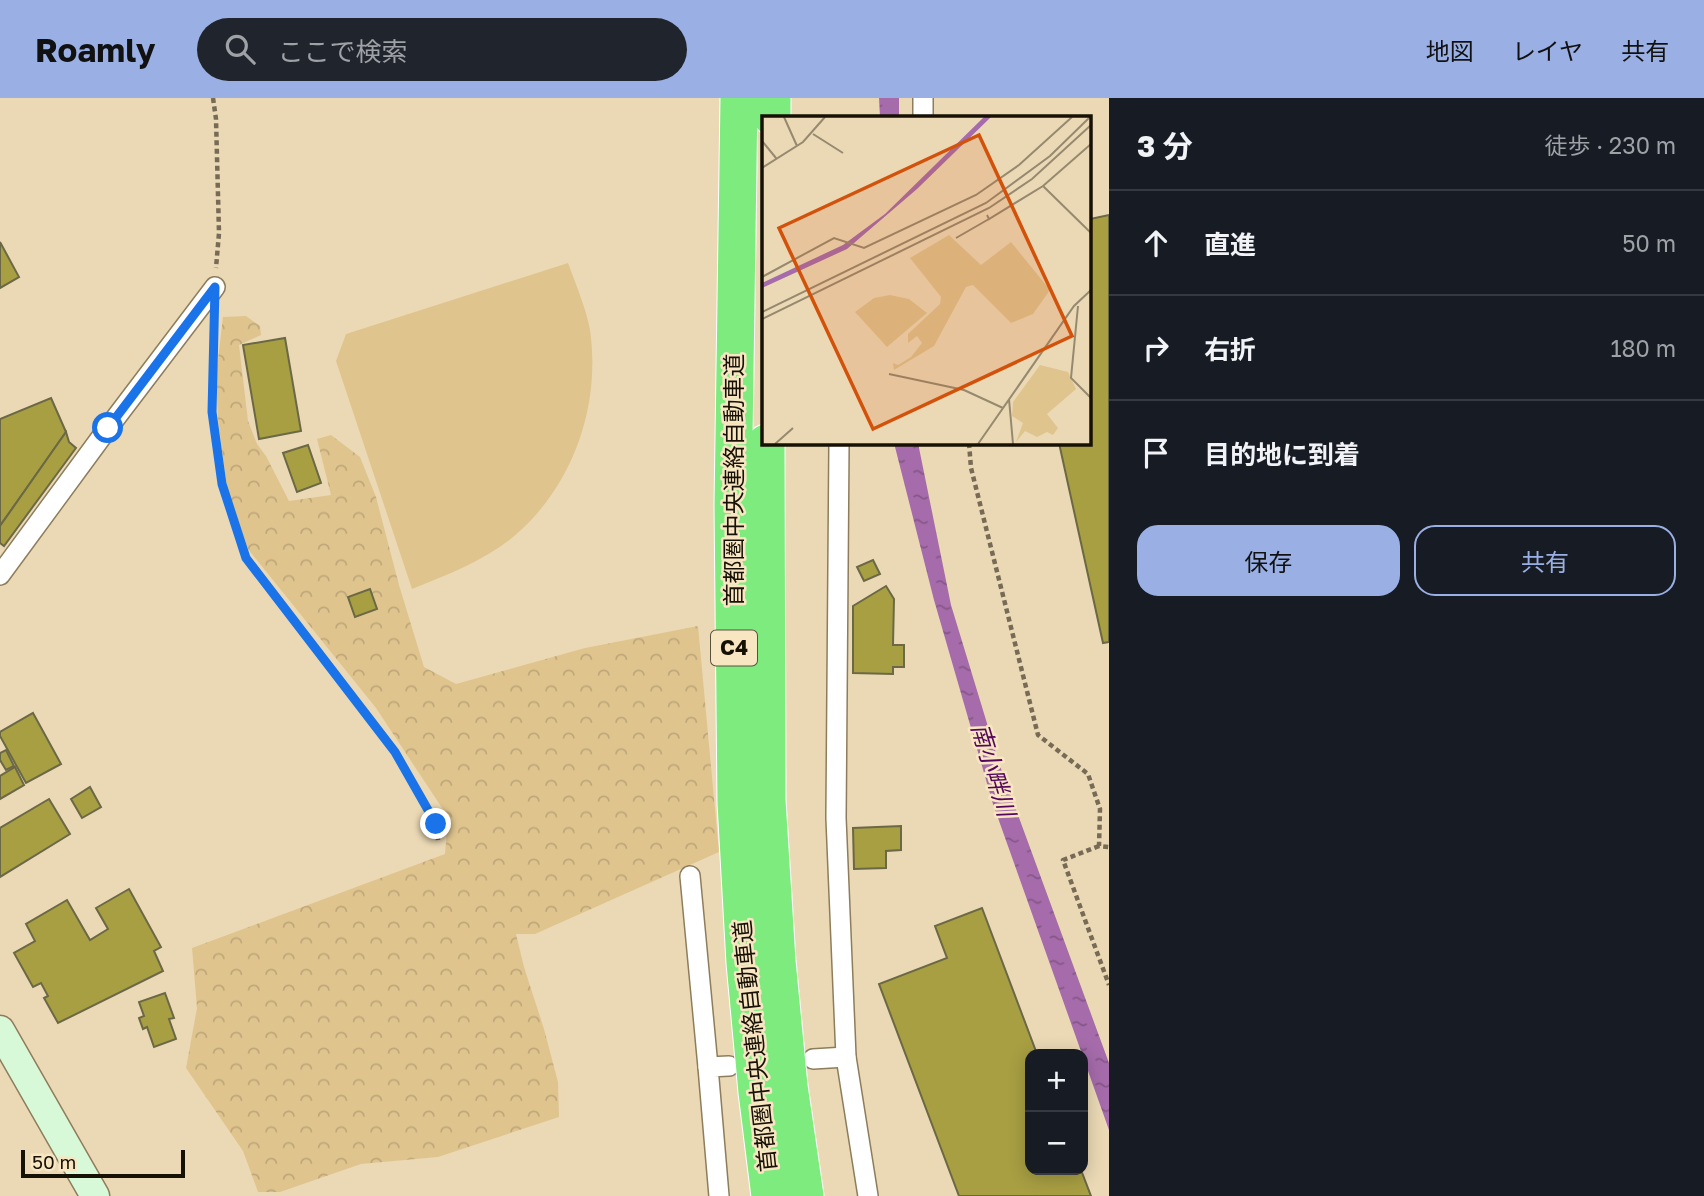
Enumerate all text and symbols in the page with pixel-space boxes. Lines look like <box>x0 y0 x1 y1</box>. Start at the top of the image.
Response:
search box <box>197 18 687 81</box>
text: Roamly <box>35 30 155 69</box>
icon: search <box>221 30 259 68</box>
text: ここで検索 <box>277 36 407 67</box>
text: 地図 <box>1426 36 1474 65</box>
text: レイヤ <box>1512 36 1583 65</box>
text: 共有 <box>1621 36 1669 65</box>
inset map <box>762 116 1092 444</box>
text: 3 分 <box>1137 128 1193 164</box>
text: 徒歩 · 230 m <box>1544 131 1676 159</box>
icon: ahead <box>1137 224 1175 262</box>
text: 直進 <box>1204 229 1256 260</box>
text: 50 m <box>1622 229 1676 257</box>
icon: right <box>1137 329 1175 367</box>
text: 右折 <box>1204 334 1256 365</box>
text: 180 m <box>1610 334 1676 362</box>
street label: 首都圏中央連絡自動車道 <box>719 354 747 607</box>
route start <box>92 412 123 443</box>
icon: arrive <box>1137 434 1175 472</box>
text: 目的地に到着 <box>1204 439 1360 470</box>
button: 保存 <box>1137 525 1400 596</box>
button: 共有 <box>1414 525 1676 596</box>
road number: C4 <box>711 630 757 666</box>
water label: 南小畔川 <box>967 719 1023 823</box>
route end <box>420 808 451 839</box>
street label: 首都圏中央連絡自動車道 <box>727 919 781 1173</box>
map controls <box>1025 1049 1088 1175</box>
button: + <box>1025 1049 1088 1112</box>
button: − <box>1025 1112 1088 1175</box>
scale bar <box>21 1147 186 1179</box>
text: 50 m <box>32 1150 76 1173</box>

